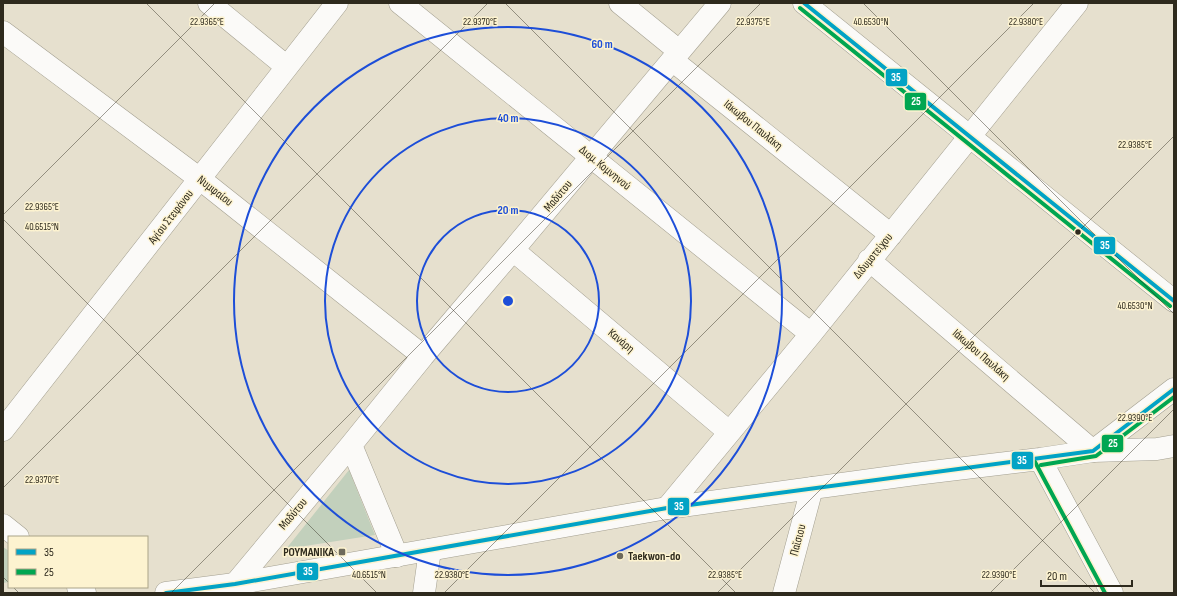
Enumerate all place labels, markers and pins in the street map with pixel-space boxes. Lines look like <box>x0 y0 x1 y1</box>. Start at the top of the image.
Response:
unlabelled marker <box>1073 227 1083 237</box>
centre of rings <box>501 294 515 308</box>
place label: ΡΟΥΜΑΝΙΚΑ <box>283 545 334 560</box>
marker: ΡΟΥΜΑΝΙΚΑ <box>337 547 347 557</box>
place label: Taekwon-do <box>628 549 680 564</box>
marker: Taekwon-do <box>615 551 625 561</box>

